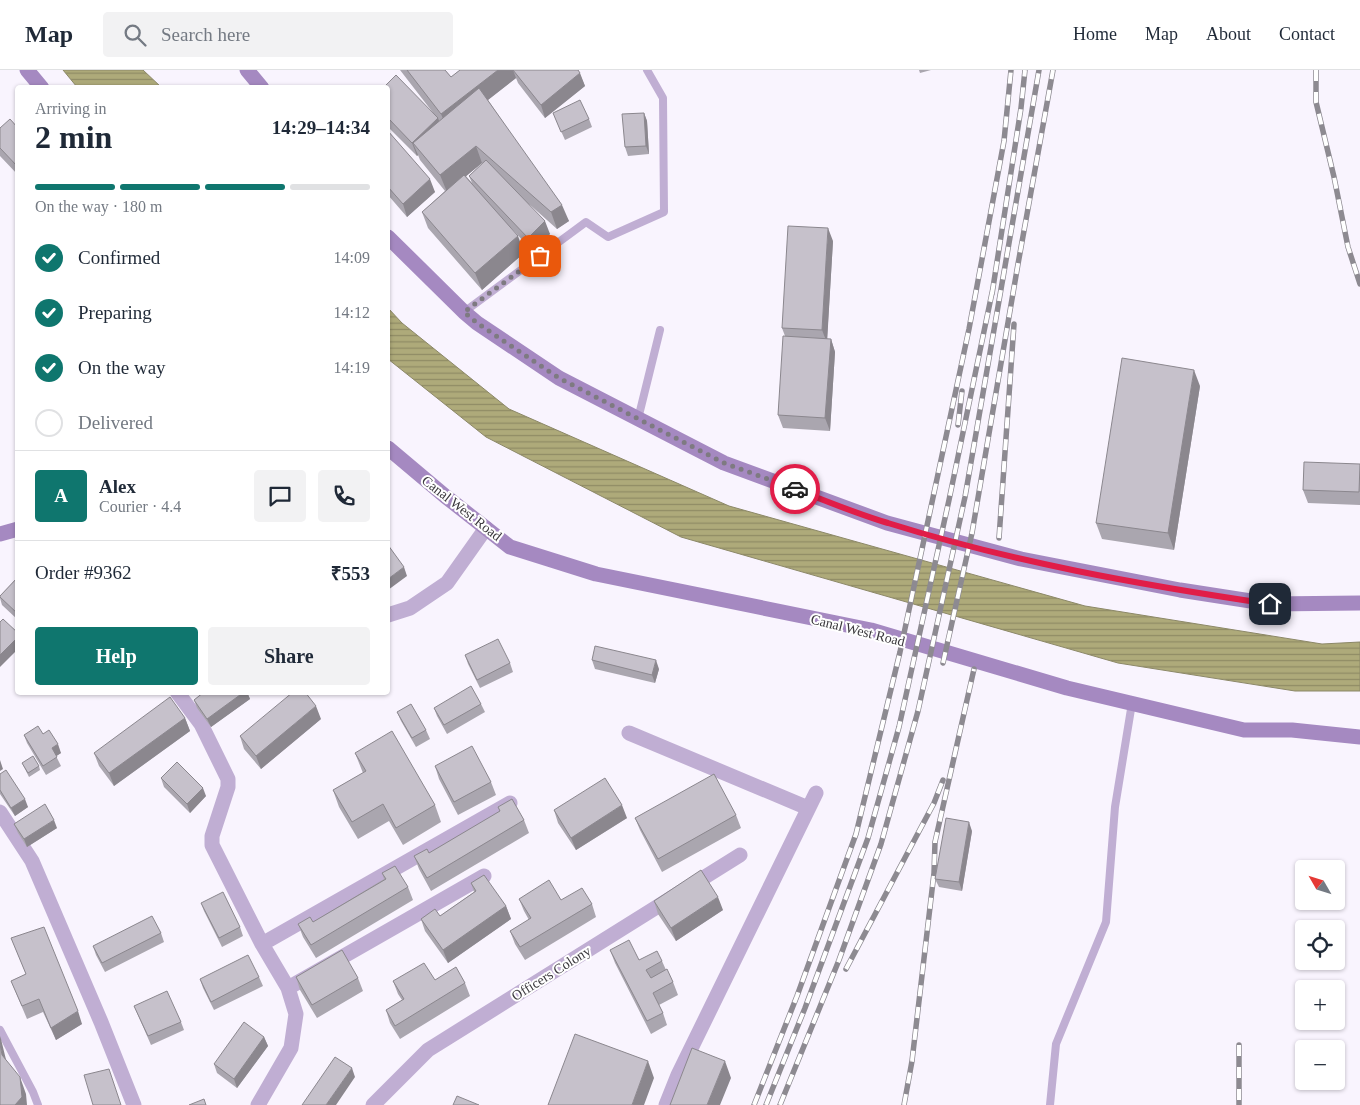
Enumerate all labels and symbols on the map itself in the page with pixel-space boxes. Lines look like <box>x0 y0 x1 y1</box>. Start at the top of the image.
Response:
pin <box>519 235 561 277</box>
courier <box>770 464 820 514</box>
street label: Canal West Road <box>419 473 504 544</box>
pin <box>1249 583 1291 625</box>
street label: Canal West Road <box>809 612 907 649</box>
north arrow <box>1295 860 1345 910</box>
street label: Officers Colony <box>509 943 594 1004</box>

